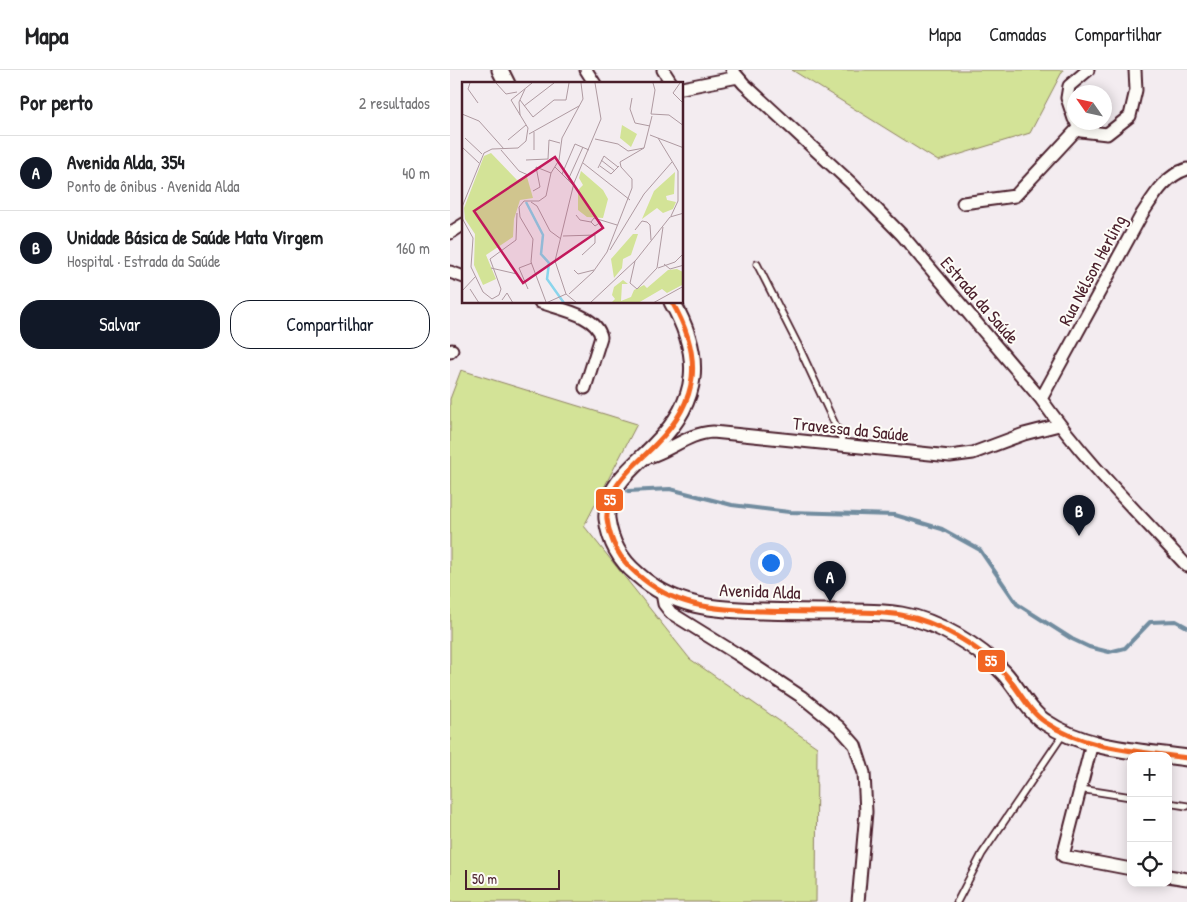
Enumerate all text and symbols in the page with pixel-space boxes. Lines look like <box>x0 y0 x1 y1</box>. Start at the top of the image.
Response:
text: Mapa <box>25 19 68 51</box>
text: Mapa <box>929 22 961 47</box>
text: Camadas <box>989 22 1046 47</box>
text: Compartilhar <box>1074 22 1162 47</box>
inset map <box>462 82 684 304</box>
north arrow <box>1067 85 1112 130</box>
text: Por perto <box>20 88 93 117</box>
text: 2 resultados <box>359 92 430 114</box>
text: Avenida Alda, 354 <box>67 149 185 175</box>
text: A <box>32 162 40 184</box>
text: 40 m <box>402 162 430 184</box>
text: Ponto de ônibus · Avenida Alda <box>67 175 239 197</box>
street label: Rua Nélson Herling <box>1052 210 1132 330</box>
text: Unidade Básica de Saúde Mata Virgem <box>67 224 323 250</box>
text: B <box>32 237 40 259</box>
text: 160 m <box>396 237 430 259</box>
text: Hospital · Estrada da Saúde <box>67 250 220 272</box>
street label: Estrada da Saúde <box>935 251 1025 349</box>
button: Salvar <box>20 300 220 349</box>
button: Compartilhar <box>230 300 430 349</box>
street label: Travessa da Saúde <box>792 410 910 448</box>
line badge: 55 <box>595 488 624 512</box>
text: 55 <box>604 490 616 509</box>
pin: B <box>1063 495 1095 536</box>
your location <box>758 550 784 576</box>
pin: A <box>814 561 846 602</box>
street label: Avenida Alda <box>719 577 801 605</box>
line badge: 55 <box>977 649 1006 673</box>
text: 55 <box>985 651 997 670</box>
map controls <box>1127 752 1172 887</box>
button: + <box>1127 752 1172 797</box>
button: − <box>1127 797 1172 842</box>
button: locate <box>1127 842 1172 887</box>
scale bar <box>465 867 560 890</box>
text: 50 m <box>472 869 497 888</box>

